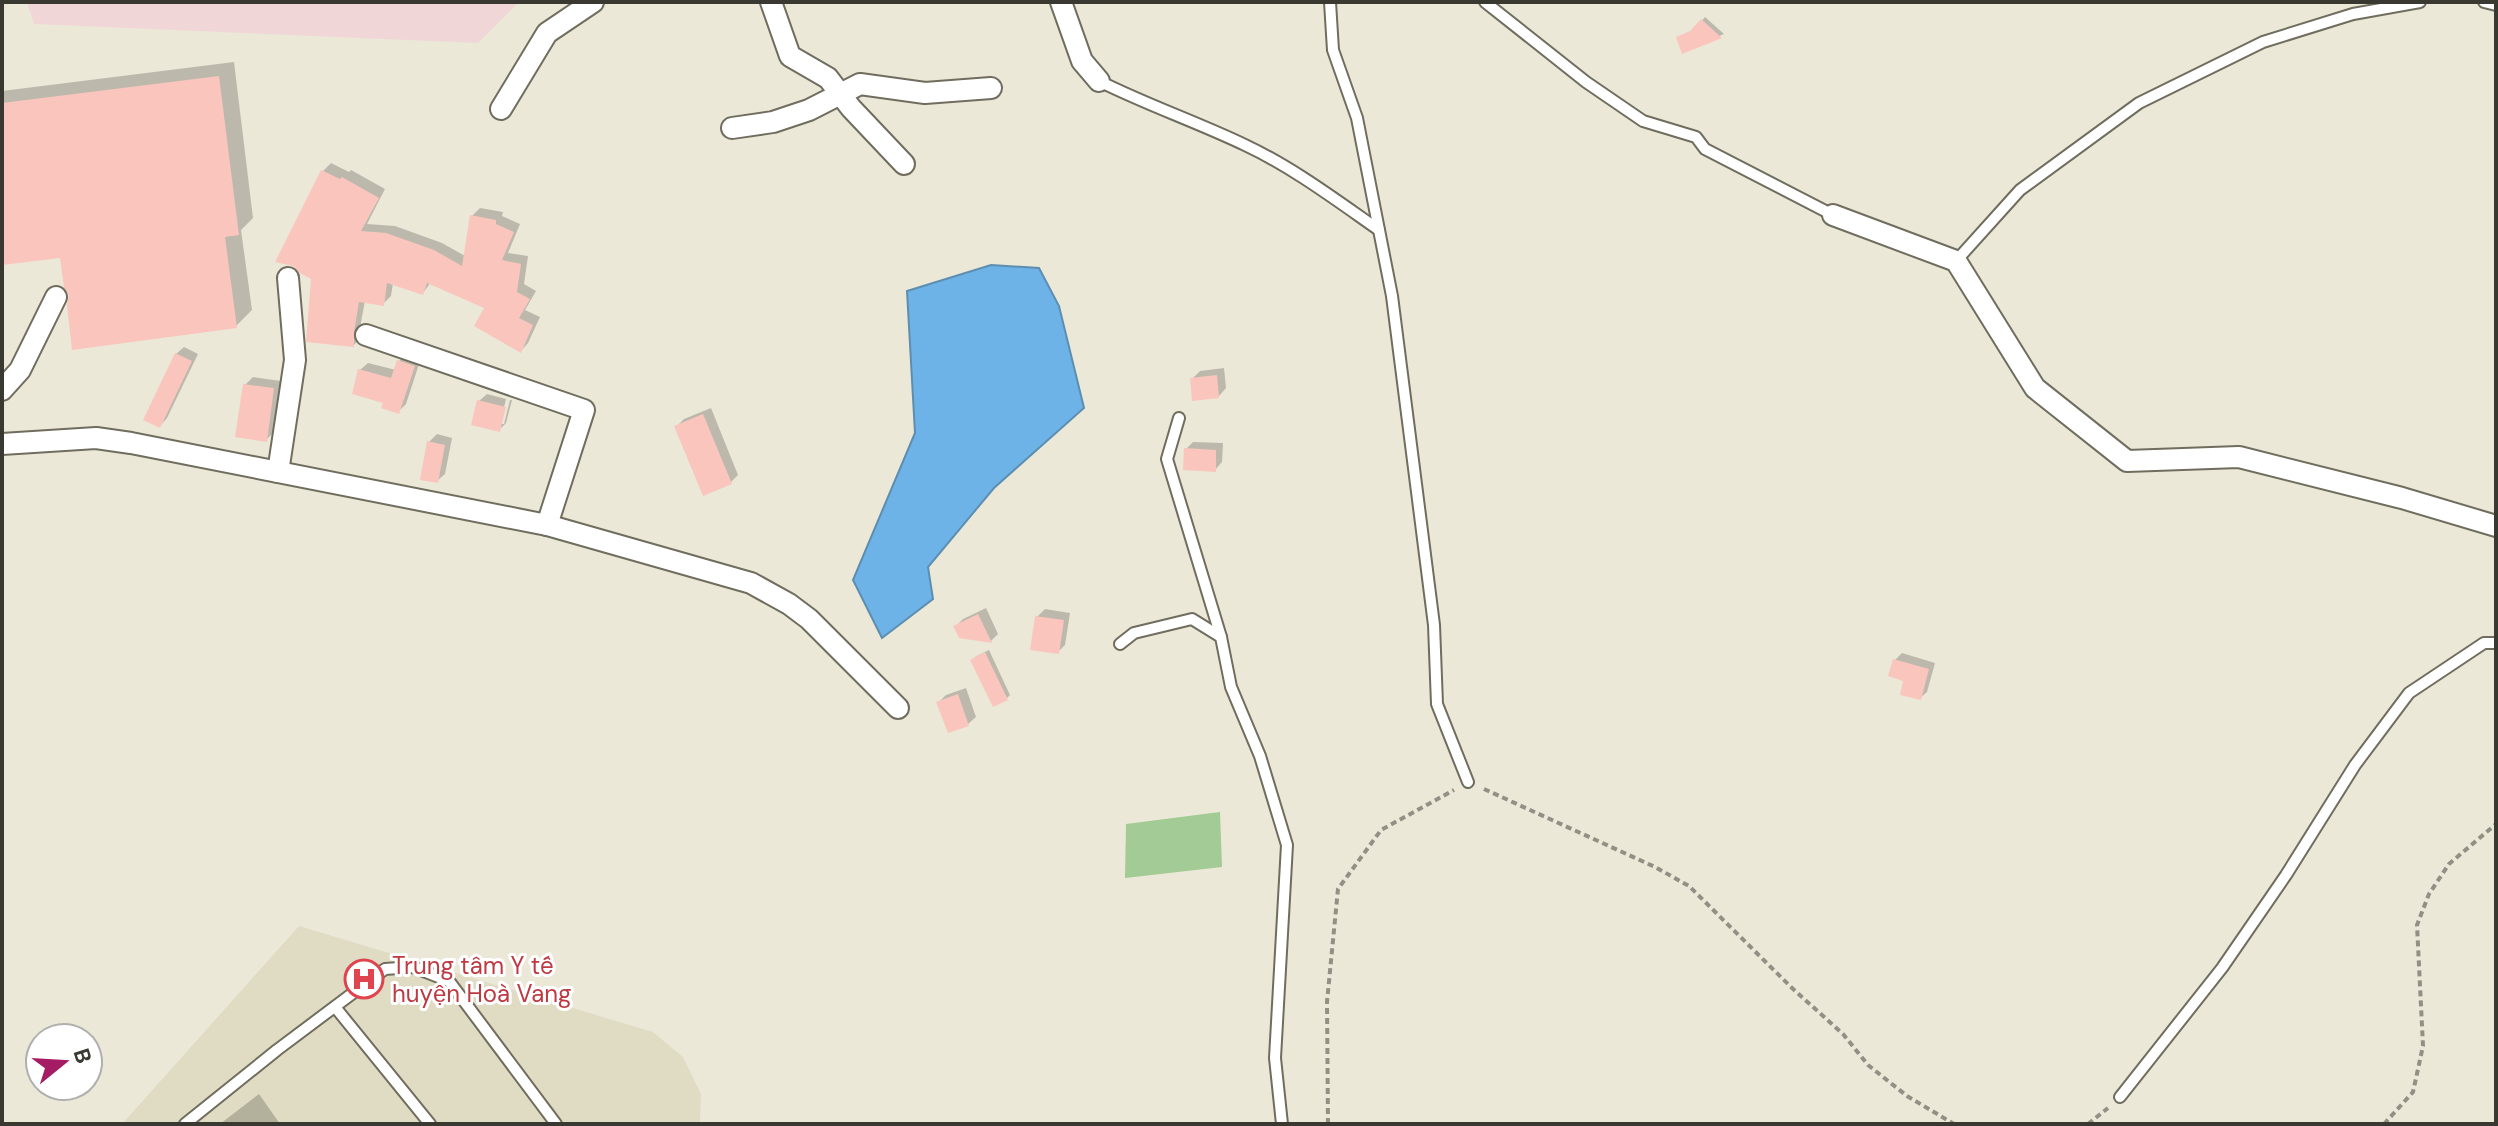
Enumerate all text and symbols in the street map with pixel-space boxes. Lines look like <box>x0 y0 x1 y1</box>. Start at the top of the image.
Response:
place label: Trung tâm Y tế huyện Hoà Vang <box>392 950 571 1009</box>
hospital icon: Trung tâm Y tế huyện Hoà Vang <box>343 958 385 1000</box>
north arrow <box>24 1022 104 1102</box>
text: B <box>67 1045 99 1067</box>

